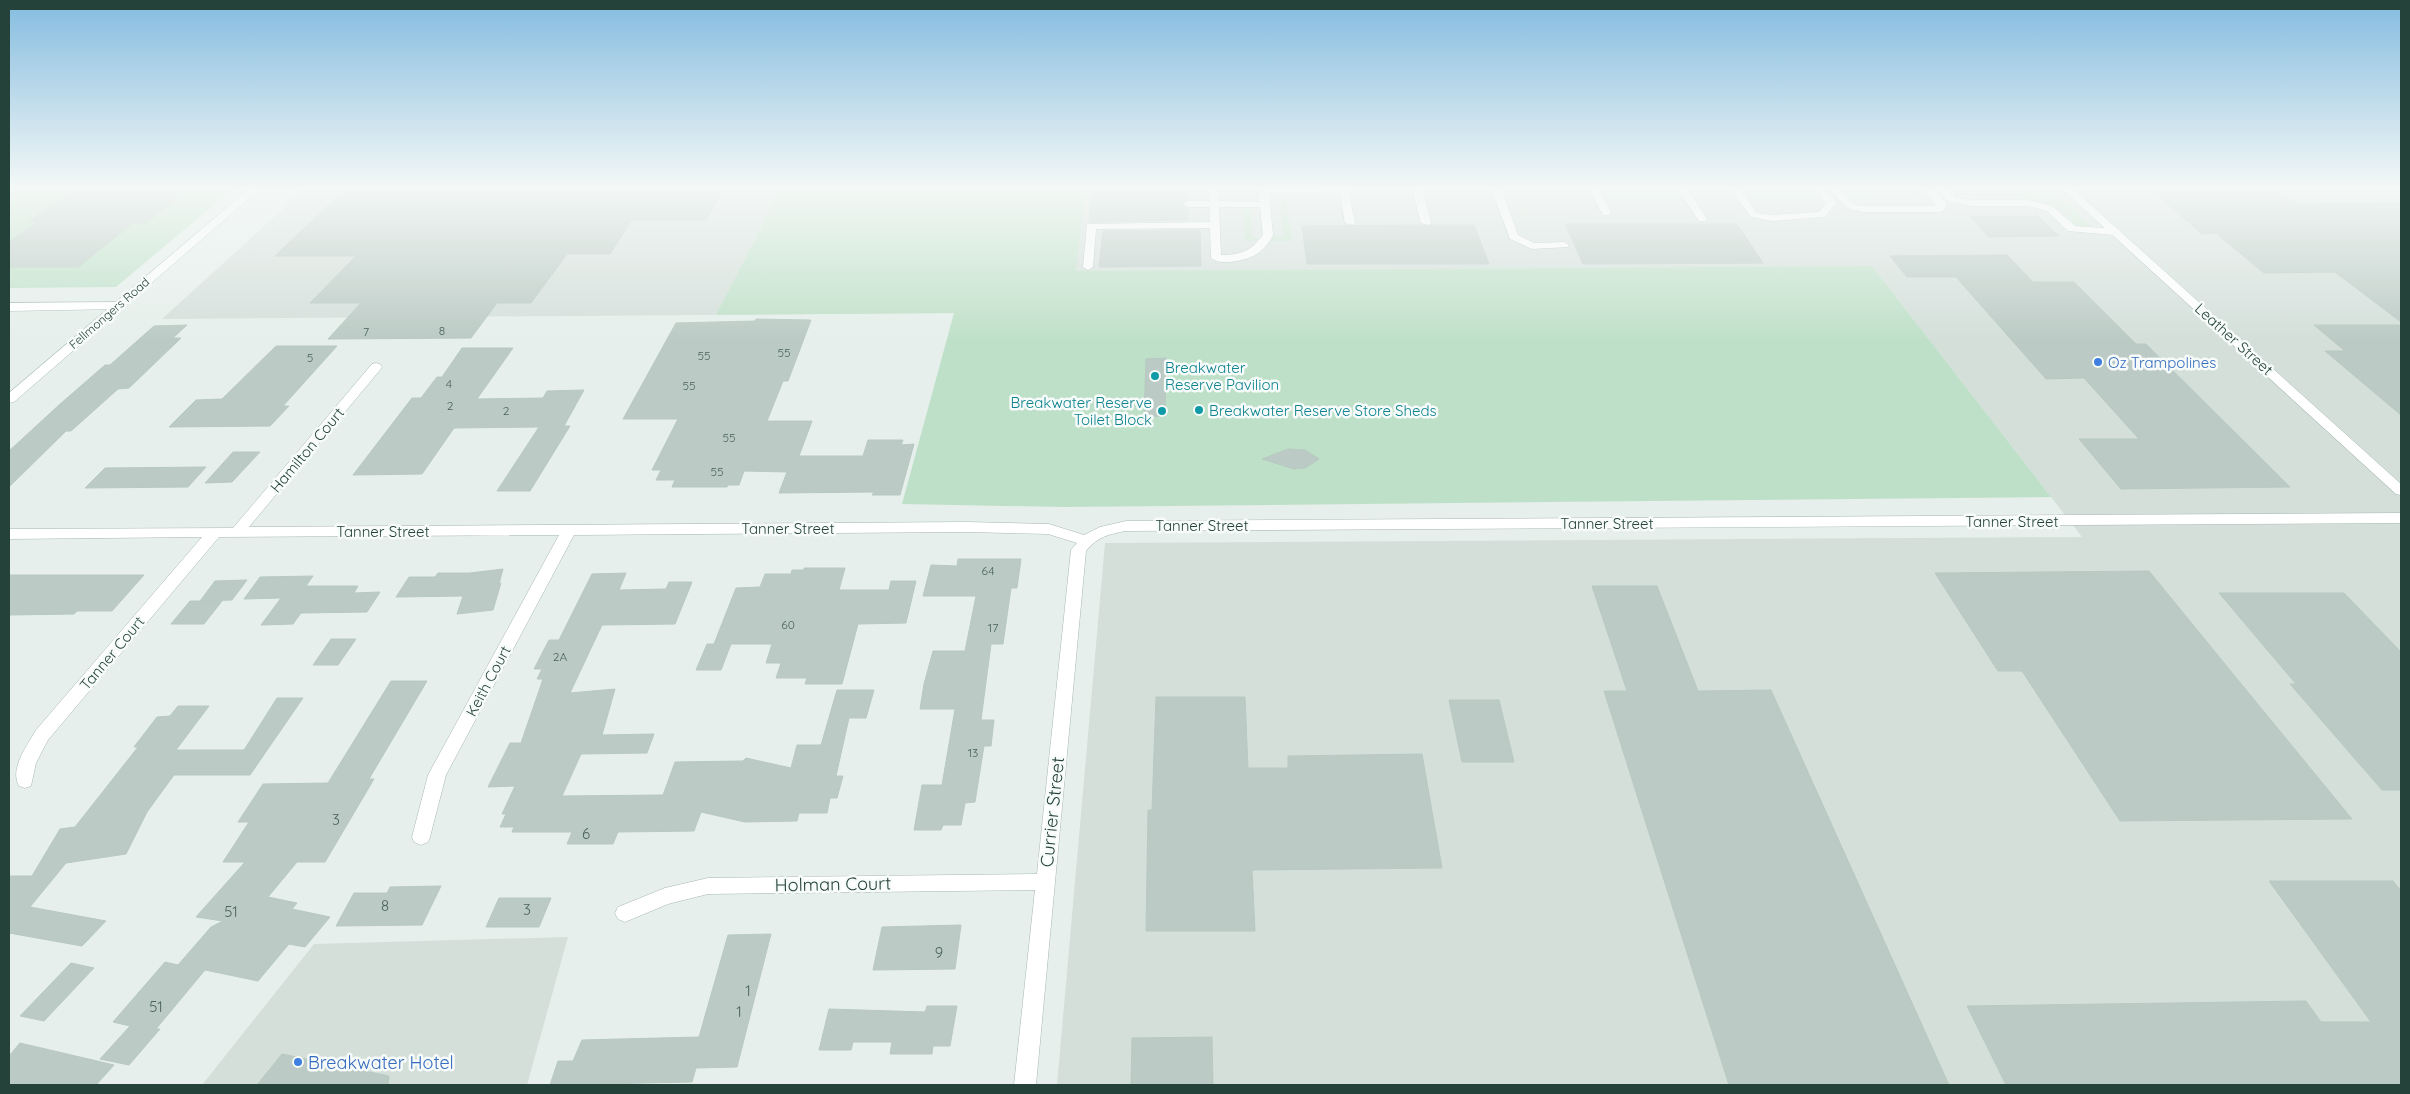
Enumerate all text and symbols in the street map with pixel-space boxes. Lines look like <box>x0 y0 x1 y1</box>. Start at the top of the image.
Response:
street label: Fellmongers Road <box>66 274 152 352</box>
street label: Leather Street <box>2191 299 2277 379</box>
house number: 8 <box>439 323 445 338</box>
house number: 7 <box>363 324 369 339</box>
house number: 55 <box>777 345 791 360</box>
house number: 55 <box>697 348 711 363</box>
house number: 5 <box>307 350 313 365</box>
place label: Oz Trampolines <box>2108 353 2216 372</box>
marker: Oz Trampolines <box>2092 356 2104 368</box>
place label: Breakwater Reserve Pavilion <box>1165 358 1279 394</box>
marker: Breakwater Reserve Pavilion <box>1149 370 1161 382</box>
house number: 4 <box>446 376 452 391</box>
house number: 55 <box>682 378 696 393</box>
place label: Breakwater Reserve Toilet Block <box>1011 393 1152 429</box>
house number: 2 <box>447 398 454 413</box>
place label: Breakwater Reserve Store Sheds <box>1209 401 1437 420</box>
house number: 2 <box>503 403 510 418</box>
street label: Hamilton Court <box>266 404 348 496</box>
marker: Breakwater Reserve Store Sheds <box>1193 404 1205 416</box>
marker: Breakwater Reserve Toilet Block <box>1156 405 1168 417</box>
house number: 55 <box>722 430 736 445</box>
house number: 55 <box>710 464 724 479</box>
street label: Tanner Street <box>1965 512 2059 531</box>
street label: Tanner Street <box>1560 514 1654 533</box>
street label: Tanner Street <box>1155 516 1249 535</box>
street label: Tanner Street <box>741 519 835 538</box>
street label: Tanner Street <box>336 522 430 541</box>
house number: 64 <box>982 563 994 578</box>
street label: Tanner Court <box>76 612 148 694</box>
house number: 60 <box>781 617 795 632</box>
house number: 17 <box>988 620 998 635</box>
street label: Keith Court <box>461 642 515 720</box>
house number: 2A <box>553 649 567 664</box>
house number: 13 <box>968 745 978 760</box>
street label: Currier Street <box>1035 756 1069 868</box>
house number: 3 <box>332 810 340 829</box>
house number: 6 <box>582 824 590 843</box>
street label: Holman Court <box>775 871 891 897</box>
house number: 8 <box>381 896 389 915</box>
house number: 3 <box>523 900 531 919</box>
house number: 51 <box>224 902 238 921</box>
house number: 9 <box>935 943 943 962</box>
house number: 1 <box>745 981 751 1000</box>
house number: 51 <box>149 997 163 1016</box>
house number: 1 <box>736 1002 742 1021</box>
place label: Breakwater Hotel <box>308 1051 454 1074</box>
marker: Breakwater Hotel <box>292 1056 304 1068</box>

